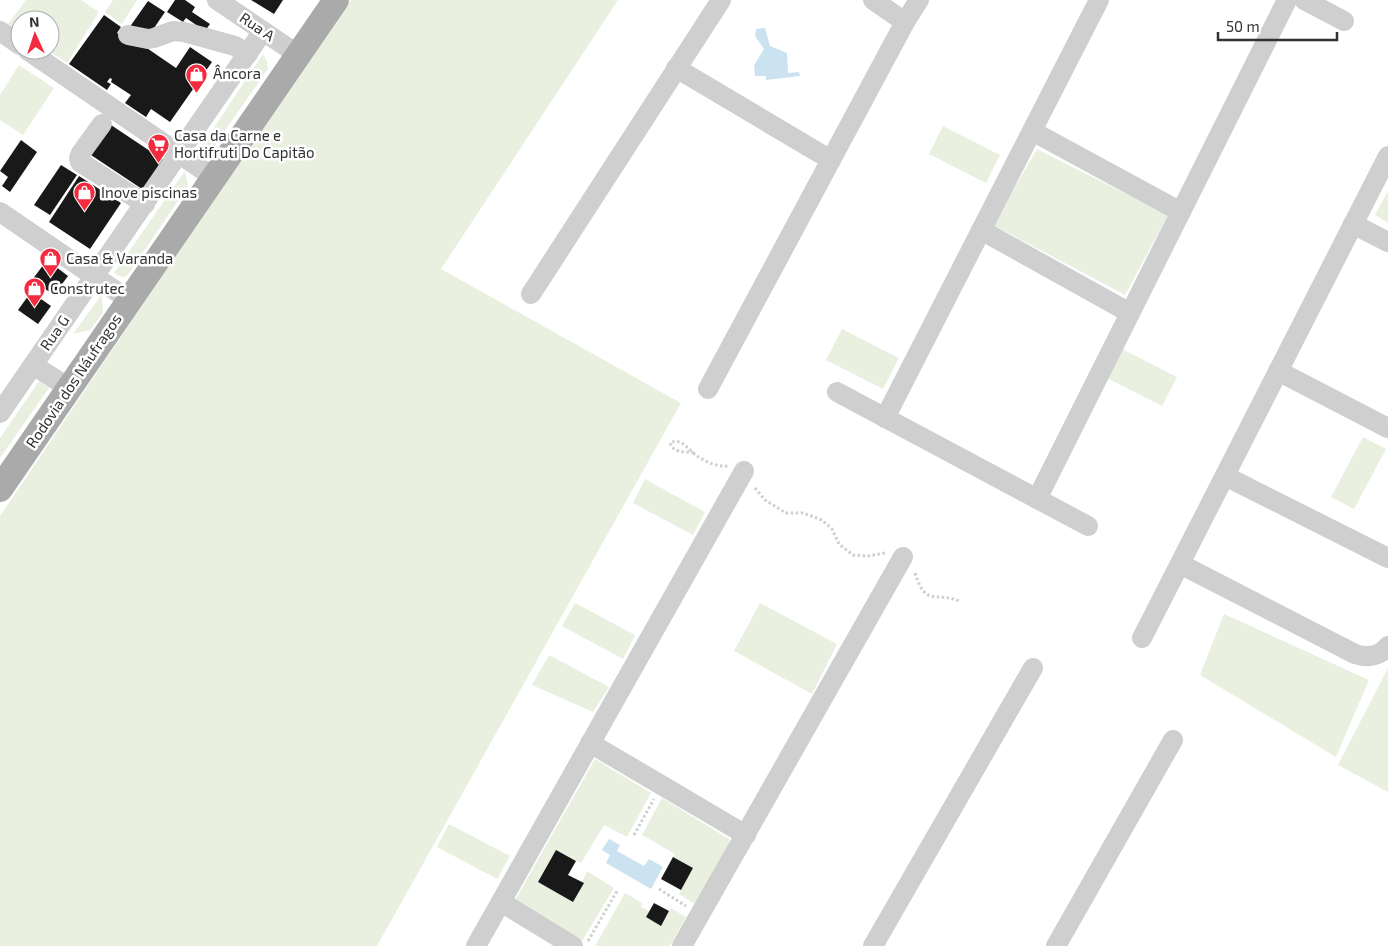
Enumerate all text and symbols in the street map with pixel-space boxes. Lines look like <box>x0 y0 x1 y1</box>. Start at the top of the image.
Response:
street label: Rua A <box>237 8 279 45</box>
north arrow <box>10 10 60 60</box>
scale bar <box>1218 10 1337 42</box>
text: N <box>29 13 40 30</box>
text: 50 m <box>1226 17 1260 35</box>
shop icon: Âncora <box>185 62 209 93</box>
place label: Âncora <box>213 64 261 82</box>
place label: Casa da Carne e Hortifruti Do Capitão <box>174 126 315 161</box>
supermarket icon: Casa da Carne e Hortifruti Do Capitão <box>146 133 170 164</box>
shop icon: Inove piscinas <box>73 181 97 212</box>
place label: Inove piscinas <box>101 183 197 201</box>
shop icon: Casa & Varanda <box>38 247 62 278</box>
place label: Casa & Varanda <box>66 249 173 267</box>
shop icon: Construtec <box>22 277 46 308</box>
place label: Construtec <box>50 279 125 297</box>
street label: Rodovia dos Náufragos <box>22 310 125 451</box>
street label: Rua G <box>36 311 73 353</box>

